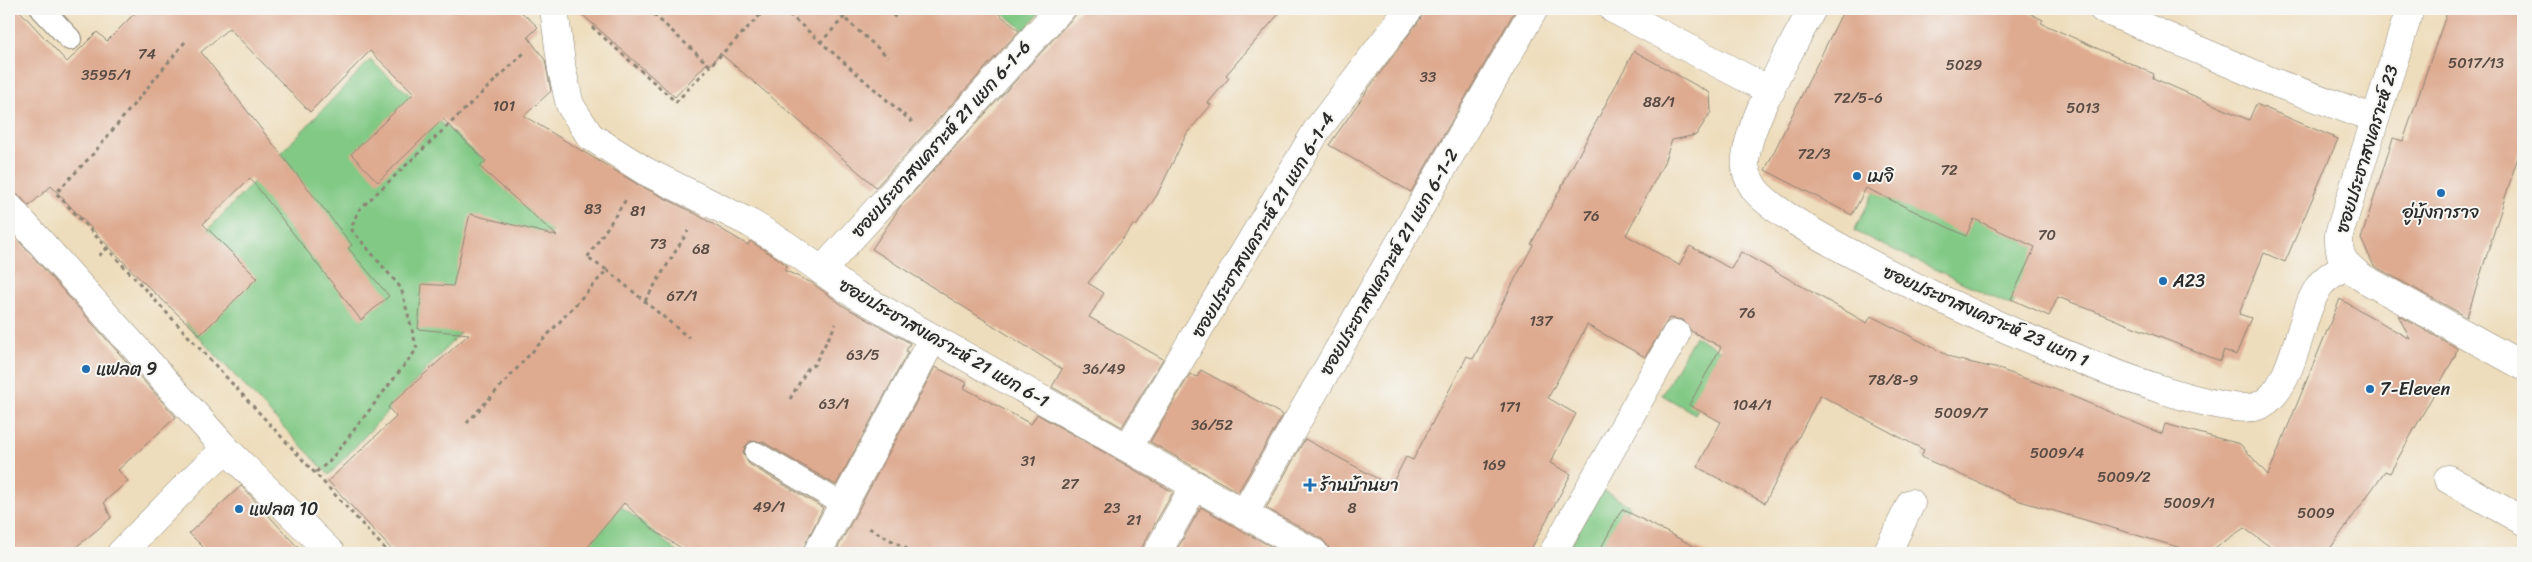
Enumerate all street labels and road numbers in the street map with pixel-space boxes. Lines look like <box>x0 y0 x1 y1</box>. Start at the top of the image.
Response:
street label: ซอยประชาสงเคราะห์ 21 แยก 6-1-6 <box>843 33 1039 245</box>
street label: ซอยประชาสงเคราะห์ 23 <box>2326 61 2408 237</box>
street label: ซอยประชาสงเคราะห์ 21 แยก 6-1-4 <box>1183 106 1343 344</box>
street label: ซอยประชาสงเคราะห์ 21 แยก 6-1-2 <box>1311 142 1467 382</box>
street label: ซอยประชาสงเคราะห์ 23 แยก 1 <box>1878 256 2094 376</box>
street label: ซอยประชาสงเคราะห์ 21 แยก 6-1 <box>832 269 1056 417</box>

